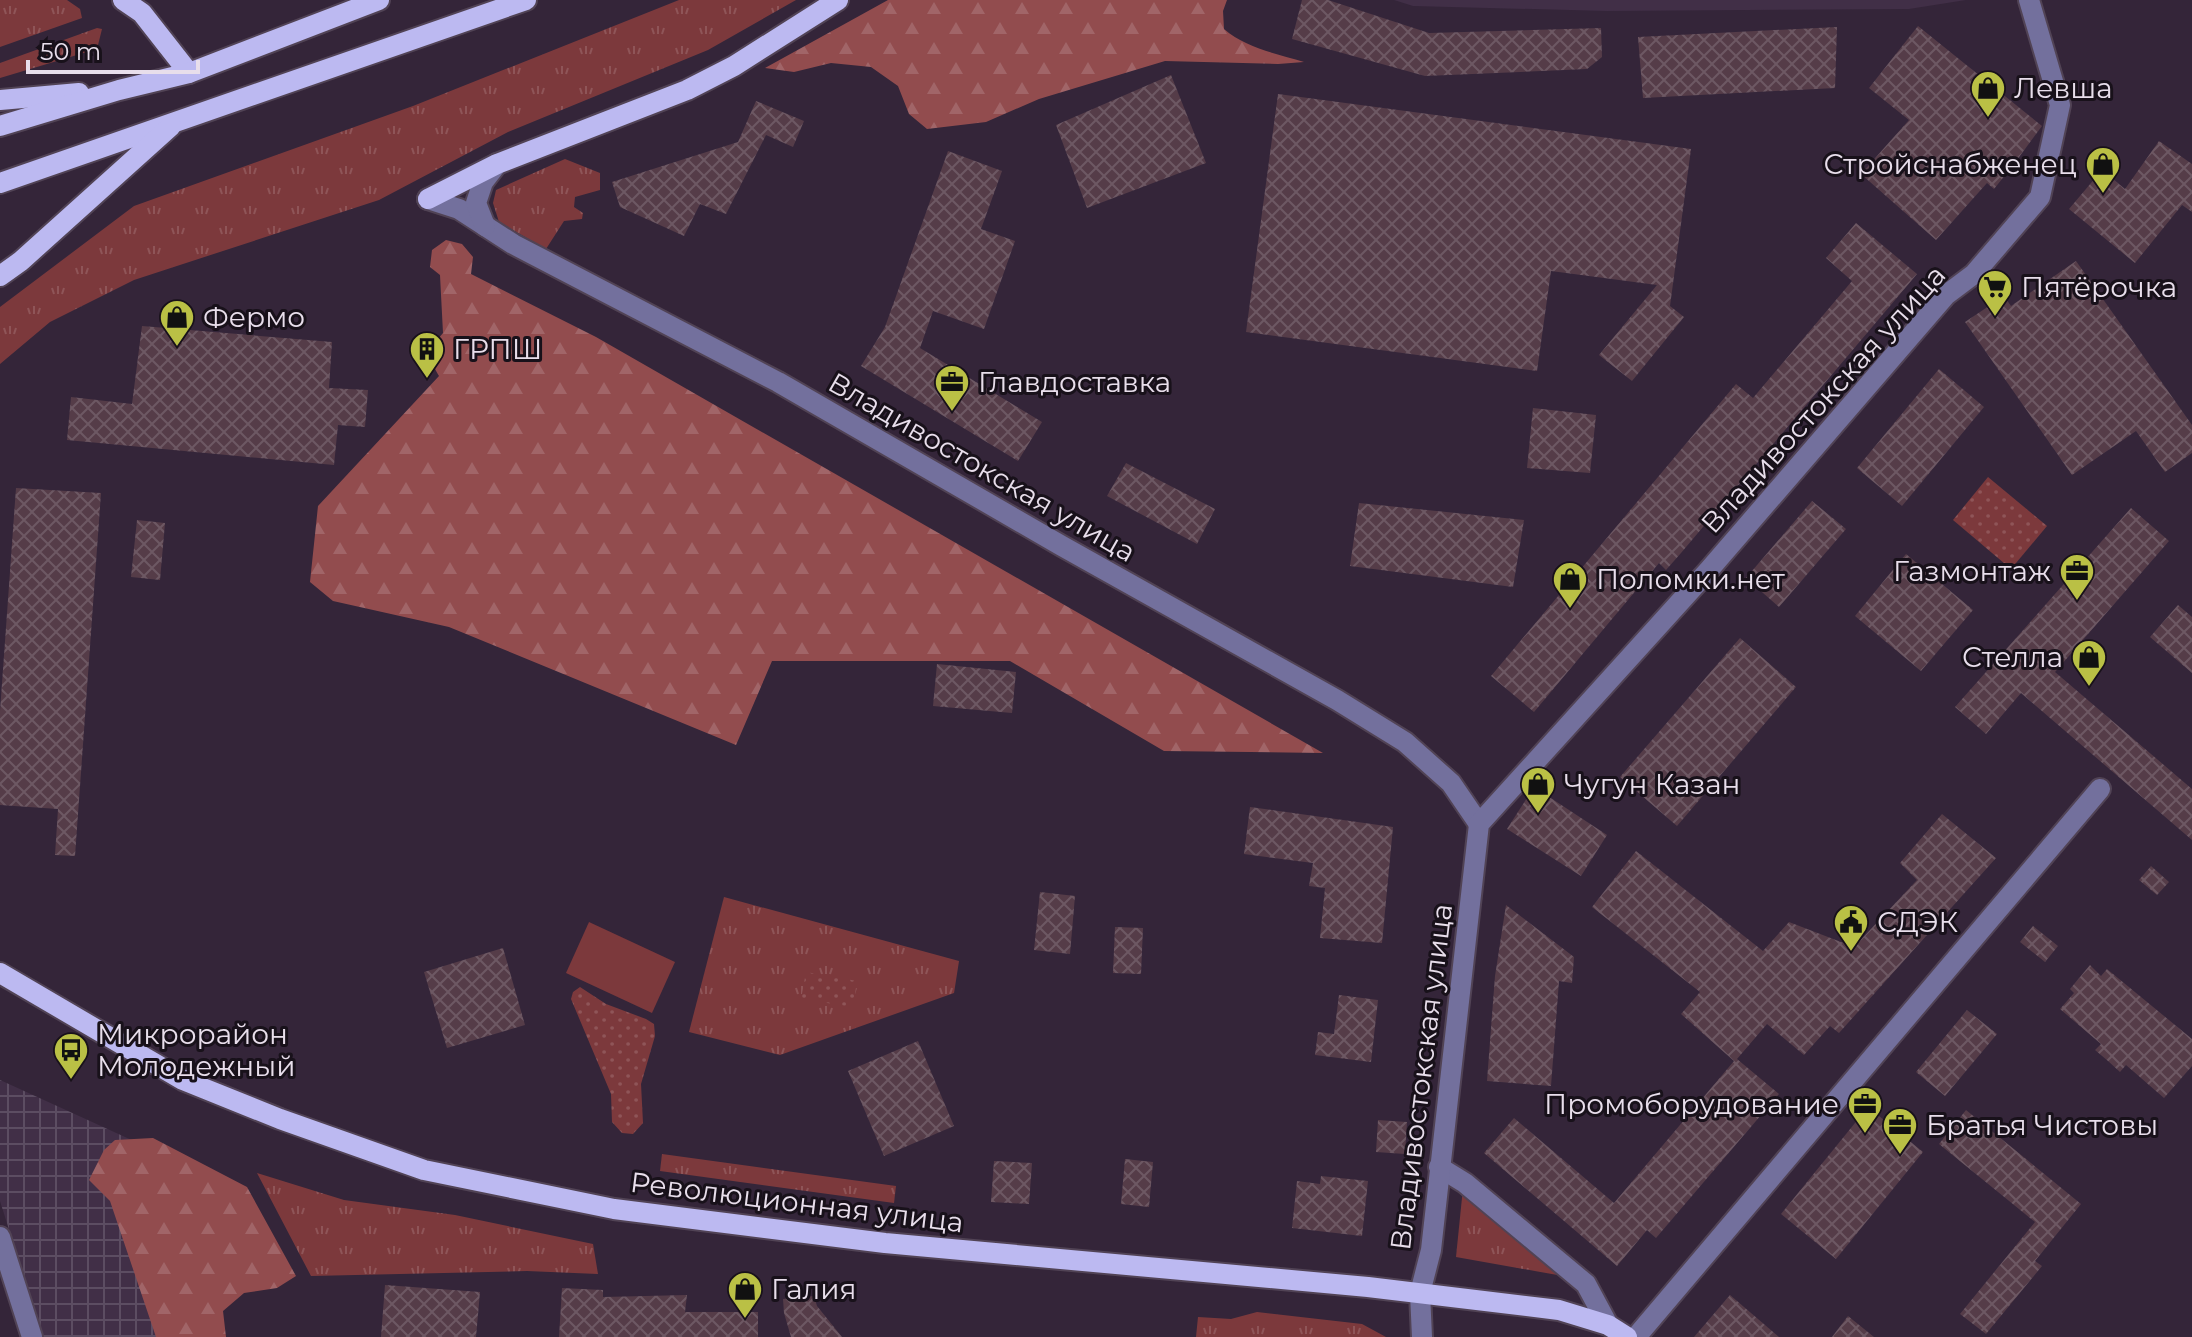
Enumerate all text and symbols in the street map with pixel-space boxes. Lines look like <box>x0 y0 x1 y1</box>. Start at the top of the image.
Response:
scale bar <box>28 24 198 74</box>
text: 50 m <box>40 37 101 66</box>
shop icon: Левша <box>1969 69 2007 119</box>
place label: Левша <box>2014 71 2113 105</box>
shop icon: Стройснабженец <box>2084 145 2122 195</box>
place label: Стройснабженец <box>1824 147 2077 181</box>
street label: Владивостокская улица <box>1694 258 1952 540</box>
supermarket icon: Пятёрочка <box>1976 268 2014 318</box>
place label: Пятёрочка <box>2021 270 2177 304</box>
shop icon: Фермо <box>158 298 196 348</box>
place label: Фермо <box>203 300 305 334</box>
building icon: ГРПШ <box>408 330 446 380</box>
place label: ГРПШ <box>453 332 542 366</box>
office icon: Главдоставка <box>933 363 971 413</box>
street label: Владивостокская улица <box>822 365 1142 569</box>
place label: Главдоставка <box>978 365 1171 399</box>
office icon: Газмонтаж <box>2058 552 2096 602</box>
place label: Газмонтаж <box>1893 554 2051 588</box>
shop icon: Поломки.нет <box>1551 560 1589 610</box>
place label: Поломки.нет <box>1596 562 1785 596</box>
shop icon: Стелла <box>2070 638 2108 688</box>
place label: Стелла <box>1962 640 2063 674</box>
shop icon: Чугун Казан <box>1519 765 1557 815</box>
place label: Чугун Казан <box>1564 767 1741 801</box>
street label: Владивостокская улица <box>1383 902 1459 1252</box>
public building icon: СДЭК <box>1832 903 1870 953</box>
place label: СДЭК <box>1877 905 1959 939</box>
place label: Микрорайон Молодежный <box>97 1017 296 1083</box>
bus stop icon: Микрорайон Молодежный <box>52 1031 90 1081</box>
office icon: Промоборудование <box>1846 1085 1884 1135</box>
place label: Промоборудование <box>1544 1087 1839 1121</box>
office icon: Братья Чистовы <box>1881 1106 1919 1156</box>
place label: Братья Чистовы <box>1926 1108 2158 1142</box>
street label: Революционная улица <box>628 1165 966 1239</box>
shop icon: Галия <box>726 1270 764 1320</box>
place label: Галия <box>771 1272 856 1306</box>

